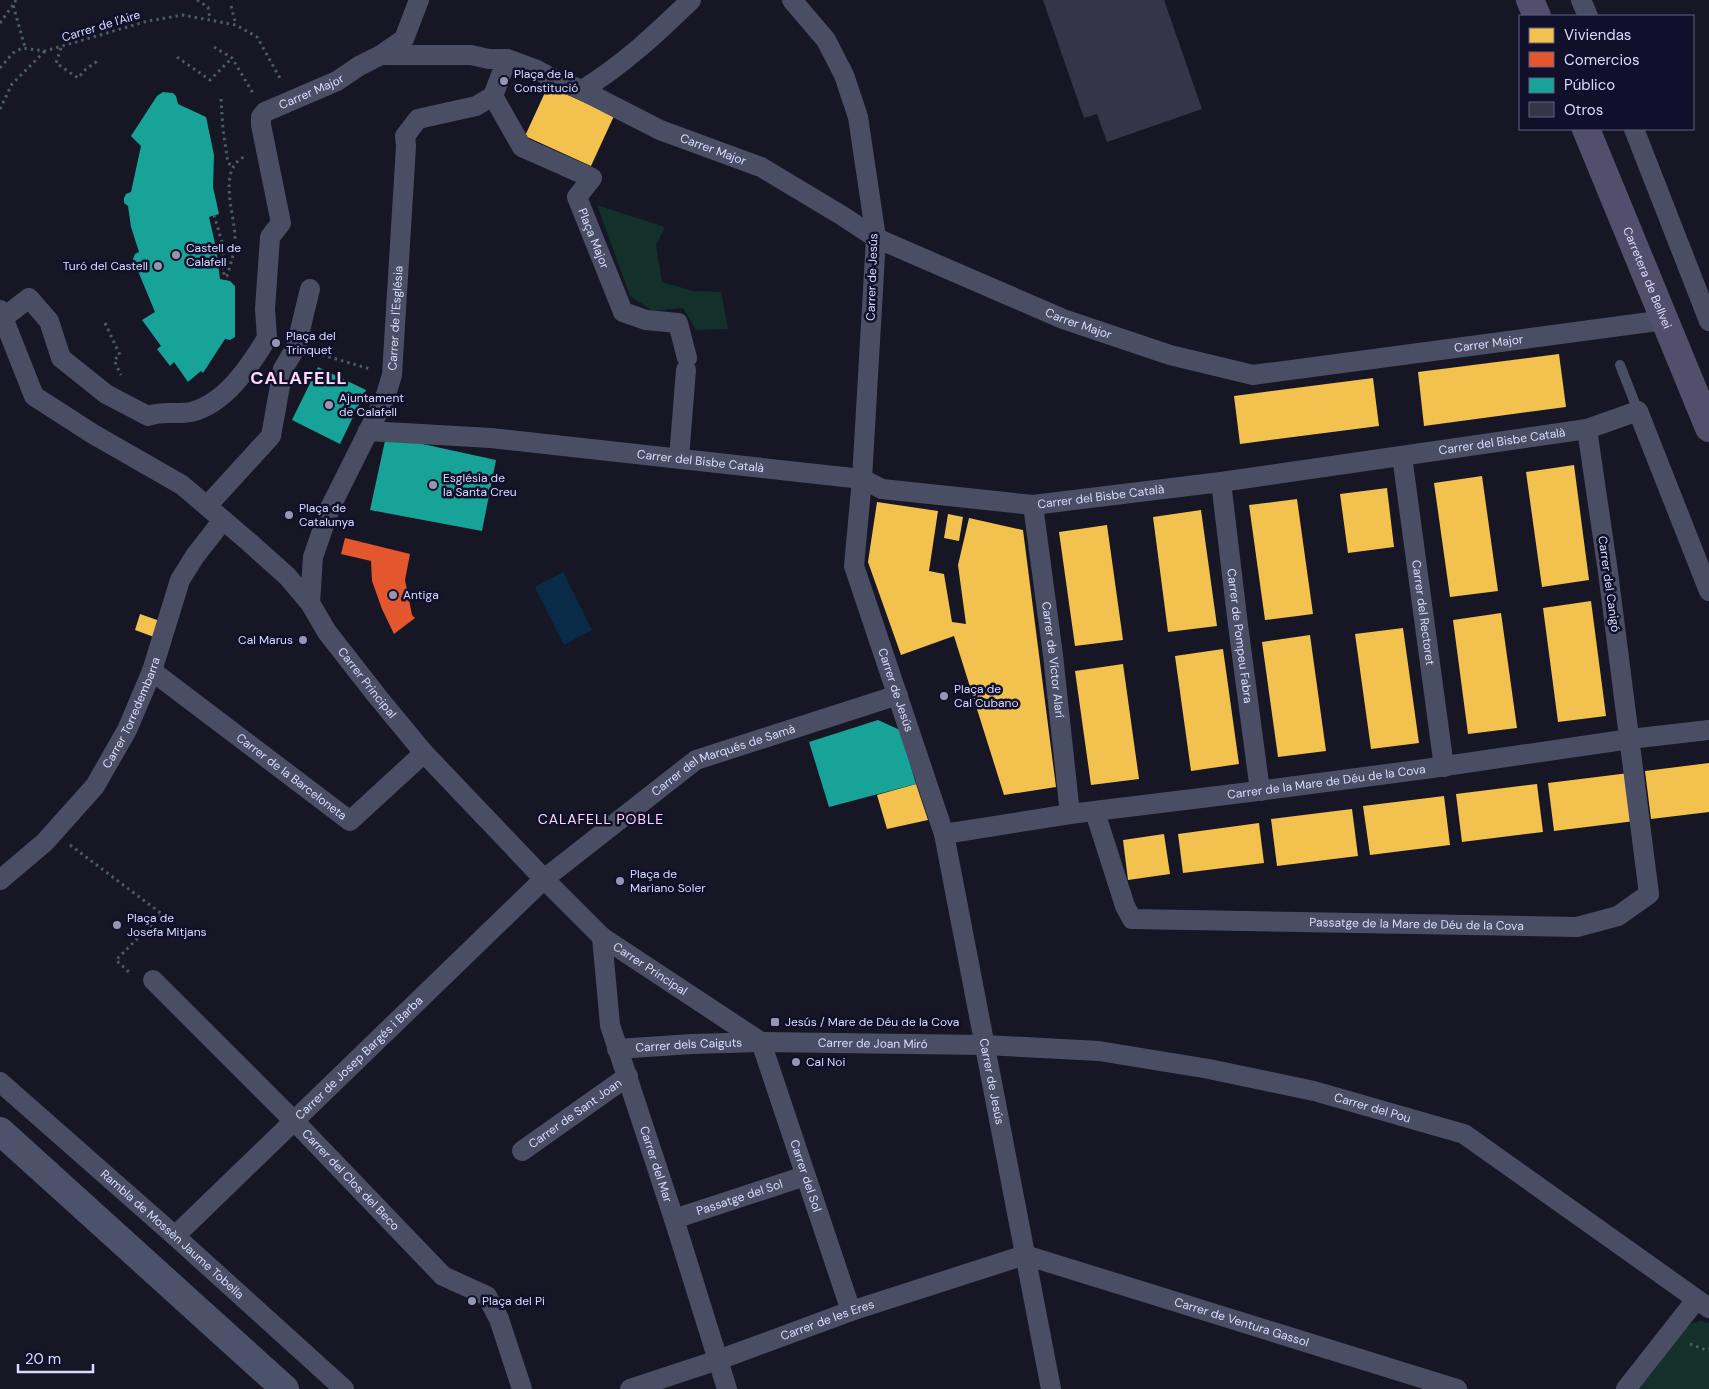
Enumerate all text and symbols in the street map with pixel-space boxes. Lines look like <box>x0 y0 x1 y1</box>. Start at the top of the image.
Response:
street label: Carrer de l'Aire <box>60 6 142 46</box>
legend <box>1519 15 1694 130</box>
text: Viviendas <box>1564 25 1631 45</box>
text: Comercios <box>1564 50 1639 70</box>
place label: Plaça de la Constitució <box>514 66 578 96</box>
street label: Carrer Major <box>276 70 348 113</box>
marker: Plaça de la Constitució <box>498 75 510 87</box>
text: Público <box>1564 75 1615 95</box>
text: Otros <box>1564 100 1603 120</box>
street label: Carrer Major <box>678 130 749 169</box>
street label: Plaça Major <box>574 206 613 272</box>
street label: Carretera de Bellvei <box>1619 225 1675 331</box>
street label: Carrer de Jesús <box>862 233 882 321</box>
place label: Castell de Calafell <box>186 240 241 270</box>
marker: Castell de Calafell <box>170 249 182 261</box>
place label: Turó del Castell <box>63 258 148 274</box>
marker: Turó del Castell <box>152 260 164 272</box>
street label: Carrer de l'Església <box>384 265 407 371</box>
street label: Carrer Major <box>1043 304 1114 343</box>
place label: Plaça del Trinquet <box>286 328 336 358</box>
street label: Carrer Major <box>1453 331 1525 356</box>
marker: Plaça del Trinquet <box>270 337 282 349</box>
district label: CALAFELL <box>250 366 348 390</box>
place label: Ajuntament de Calafell <box>339 390 404 420</box>
marker: Ajuntament de Calafell <box>323 399 335 411</box>
street label: Carrer del Bisbe Català <box>1438 424 1566 458</box>
street label: Carrer del Bisbe Català <box>636 446 765 476</box>
place label: Església de la Santa Creu <box>443 470 517 500</box>
marker: Església de la Santa Creu <box>427 479 439 491</box>
street label: Carrer del Bisbe Català <box>1036 481 1165 512</box>
place label: Plaça de Catalunya <box>299 500 354 530</box>
marker: Plaça de Catalunya <box>283 509 295 521</box>
street label: Carrer del Canigó <box>1594 535 1624 633</box>
street label: Carrer del Rectoret <box>1408 559 1438 666</box>
street label: Carrer de Pompeu Fabra <box>1223 568 1256 704</box>
place label: Antiga <box>403 587 439 603</box>
marker: Antiga <box>387 589 399 601</box>
street label: Carrer de Víctor Alarí <box>1038 601 1068 719</box>
place label: Cal Marus <box>238 632 293 648</box>
marker: Cal Marus <box>297 634 309 646</box>
street label: Carrer Principal <box>334 644 400 722</box>
street label: Carrer de Jesús <box>874 646 917 734</box>
street label: Carrer Torredembarra <box>99 655 164 771</box>
place label: Plaça de Cal Cubano <box>954 681 1019 711</box>
marker: Plaça de Cal Cubano <box>938 690 950 702</box>
street label: Carrer del Marqués de Samà <box>648 721 797 800</box>
street label: Carrer de la Barceloneta <box>233 730 350 824</box>
street label: Carrer de la Mare de Déu de la Cova <box>1226 761 1427 803</box>
district label: CALAFELL POBLE <box>538 810 664 828</box>
place label: Plaça de Mariano Soler <box>630 866 706 896</box>
marker: Plaça de Mariano Soler <box>614 875 626 887</box>
place label: Plaça de Josefa Mitjans <box>127 910 207 940</box>
street label: Passatge de la Mare de Déu de la Cova <box>1309 914 1524 934</box>
marker: Plaça de Josefa Mitjans <box>111 919 123 931</box>
street label: Carrer Principal <box>610 938 690 999</box>
street label: Carrer de Josep Bargés i Barba <box>292 993 426 1123</box>
place label: Jesús / Mare de Déu de la Cova <box>785 1014 959 1030</box>
marker: Jesús / Mare de Déu de la Cova <box>769 1016 781 1028</box>
street label: Carrer dels Caiguts <box>635 1035 743 1056</box>
street label: Carrer de Joan Miró <box>818 1035 928 1052</box>
street label: Carrer de Jesús <box>976 1037 1008 1126</box>
place label: Cal Noi <box>806 1054 845 1070</box>
marker: Cal Noi <box>790 1056 802 1068</box>
street label: Carrer de Sant Joan <box>525 1075 625 1152</box>
street label: Carrer del Pou <box>1332 1089 1413 1126</box>
street label: Carrer del Mar <box>636 1124 676 1205</box>
street label: Carrer del Clos del Beco <box>298 1126 403 1234</box>
street label: Carrer del Sol <box>786 1137 825 1214</box>
street label: Rambla de Mossèn Jaume Tobella <box>97 1166 247 1303</box>
street label: Passatge del Sol <box>694 1176 785 1219</box>
place label: Plaça del Pi <box>482 1293 545 1309</box>
street label: Carrer de Ventura Gassol <box>1172 1294 1311 1351</box>
marker: Plaça del Pi <box>466 1295 478 1307</box>
street label: Carrer de les Eres <box>778 1296 876 1344</box>
scale bar <box>18 1342 92 1374</box>
text: 20 m <box>25 1349 61 1369</box>

